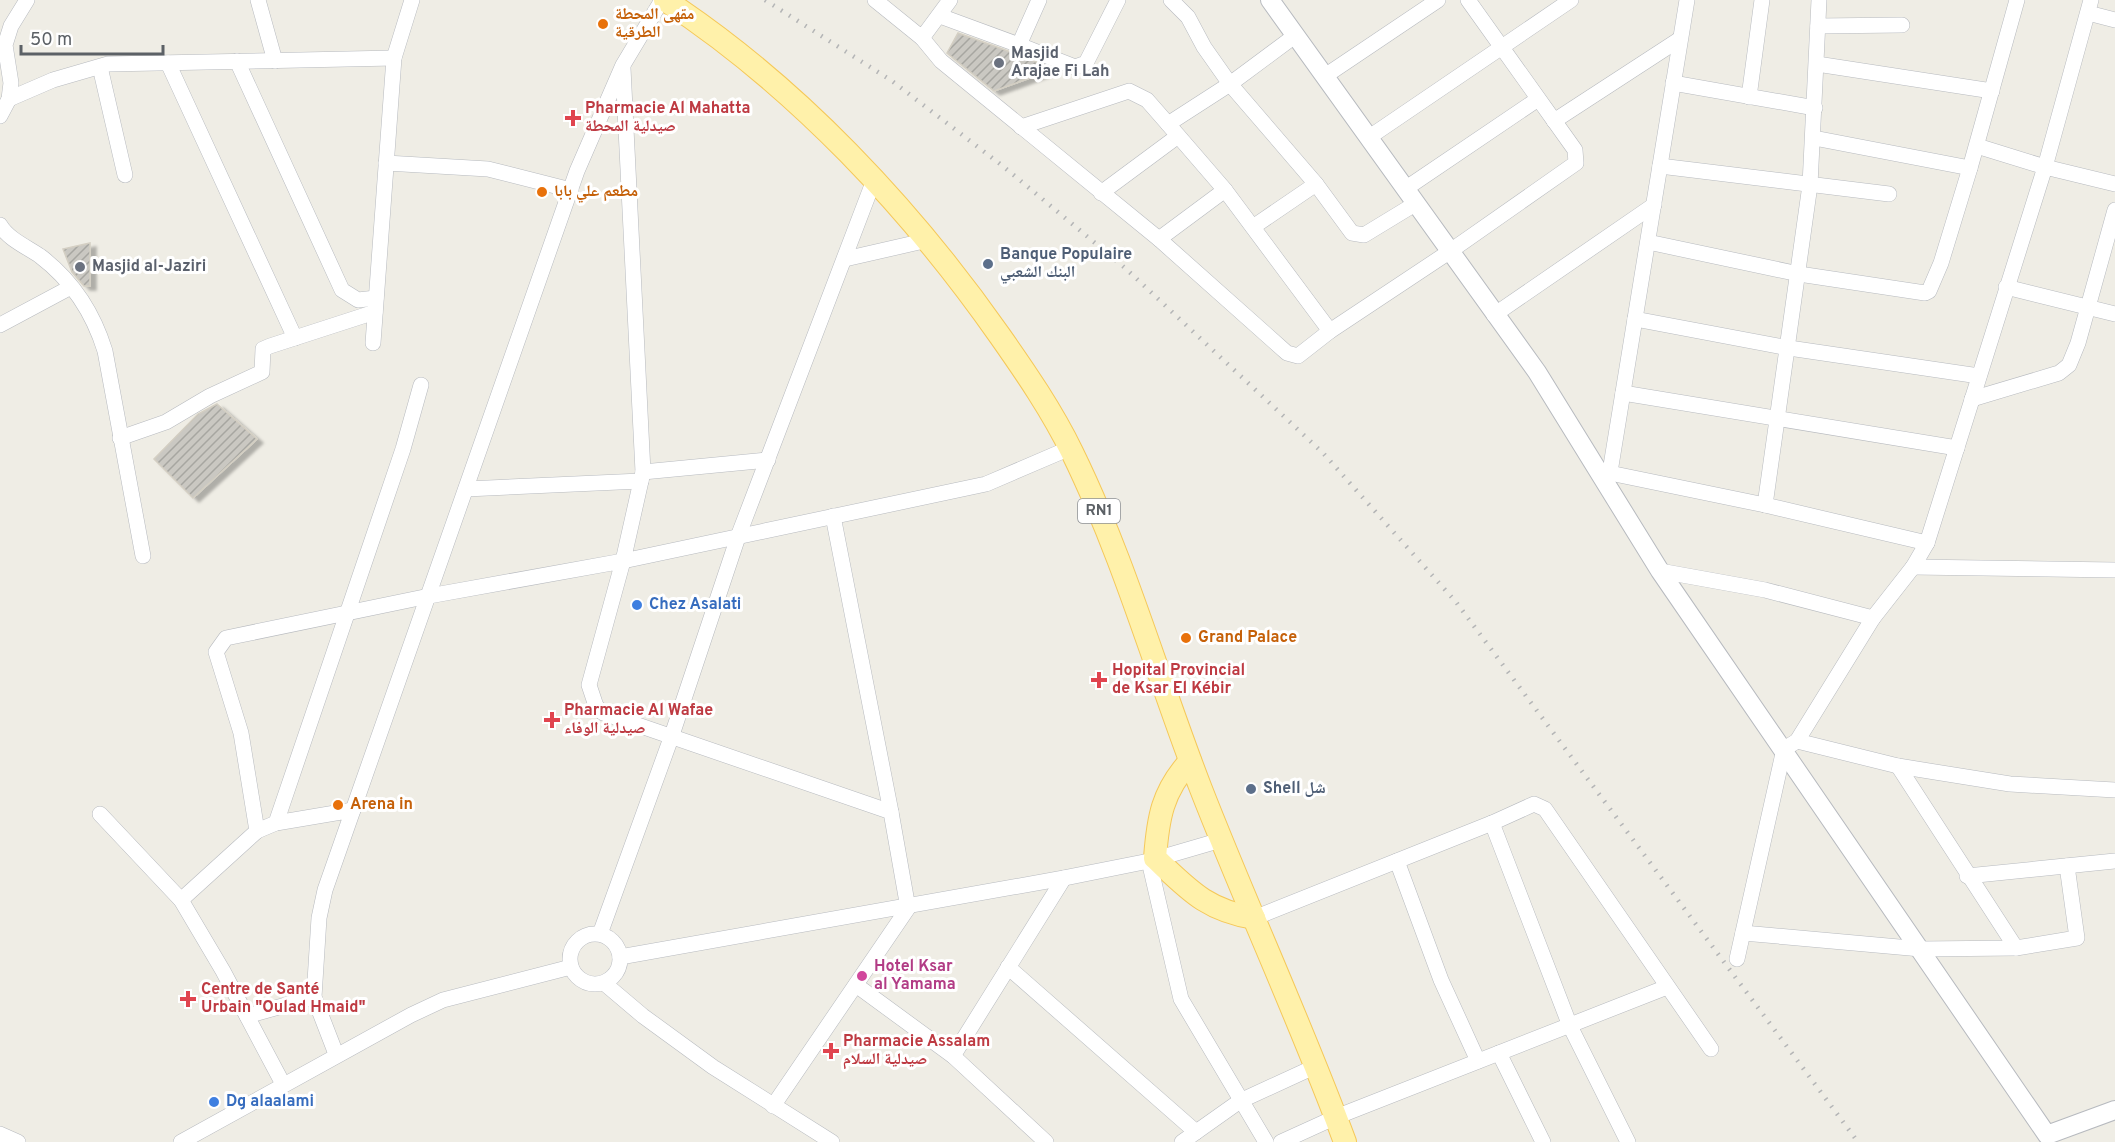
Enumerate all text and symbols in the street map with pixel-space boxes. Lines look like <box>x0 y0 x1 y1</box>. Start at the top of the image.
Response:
place label: مقهى المحطة الطرقية <box>615 5 694 43</box>
marker: مقهى المحطة الطرقية <box>596 17 610 31</box>
scale bar <box>21 18 164 56</box>
text: 50 m <box>30 29 72 52</box>
place label: Masjid Arajae Fi Lah <box>1011 44 1109 82</box>
marker: Masjid Arajae Fi Lah <box>992 56 1006 70</box>
place label: Pharmacie Al Mahatta صيدلية المحطة <box>585 99 750 137</box>
marker: Pharmacie Al Mahatta صيدلية المحطة <box>566 111 580 125</box>
place label: مطعم علي بابا <box>554 182 638 203</box>
marker: مطعم علي بابا <box>535 185 549 199</box>
place label: Banque Populaire البنك الشعبي <box>1000 245 1132 284</box>
place label: Masjid al-Jaziri <box>92 257 206 277</box>
marker: Banque Populaire البنك الشعبي <box>981 257 995 271</box>
marker: Masjid al-Jaziri <box>73 260 87 274</box>
road number: RN1 <box>1078 499 1120 523</box>
place label: Chez Asalati <box>649 595 741 615</box>
marker: Chez Asalati <box>630 598 644 612</box>
place label: Grand Palace <box>1198 628 1297 648</box>
marker: Grand Palace <box>1179 631 1193 645</box>
place label: Hopital Provincial de Ksar El Kébir <box>1112 661 1245 699</box>
marker: Hopital Provincial de Ksar El Kébir <box>1090 671 1108 689</box>
place label: Pharmacie Al Wafae صيدلية الوفاء <box>564 701 713 739</box>
marker: Pharmacie Al Wafae صيدلية الوفاء <box>545 713 559 727</box>
place label: Shell شل <box>1263 779 1326 799</box>
marker: Shell شل <box>1244 782 1258 796</box>
place label: Arena in <box>350 795 413 815</box>
marker: Arena in <box>331 798 345 812</box>
place label: Hotel Ksar al Yamama <box>874 957 956 995</box>
marker: Hotel Ksar al Yamama <box>855 969 869 983</box>
place label: Centre de Santé Urbain "Oulad Hmaid" <box>201 980 365 1018</box>
marker: Centre de Santé Urbain "Oulad Hmaid" <box>179 990 197 1008</box>
place label: Pharmacie Assalam صيدلية السلام <box>843 1032 990 1070</box>
marker: Pharmacie Assalam صيدلية السلام <box>824 1044 838 1058</box>
place label: Dg alaalami <box>226 1092 314 1112</box>
marker: Dg alaalami <box>207 1095 221 1109</box>

